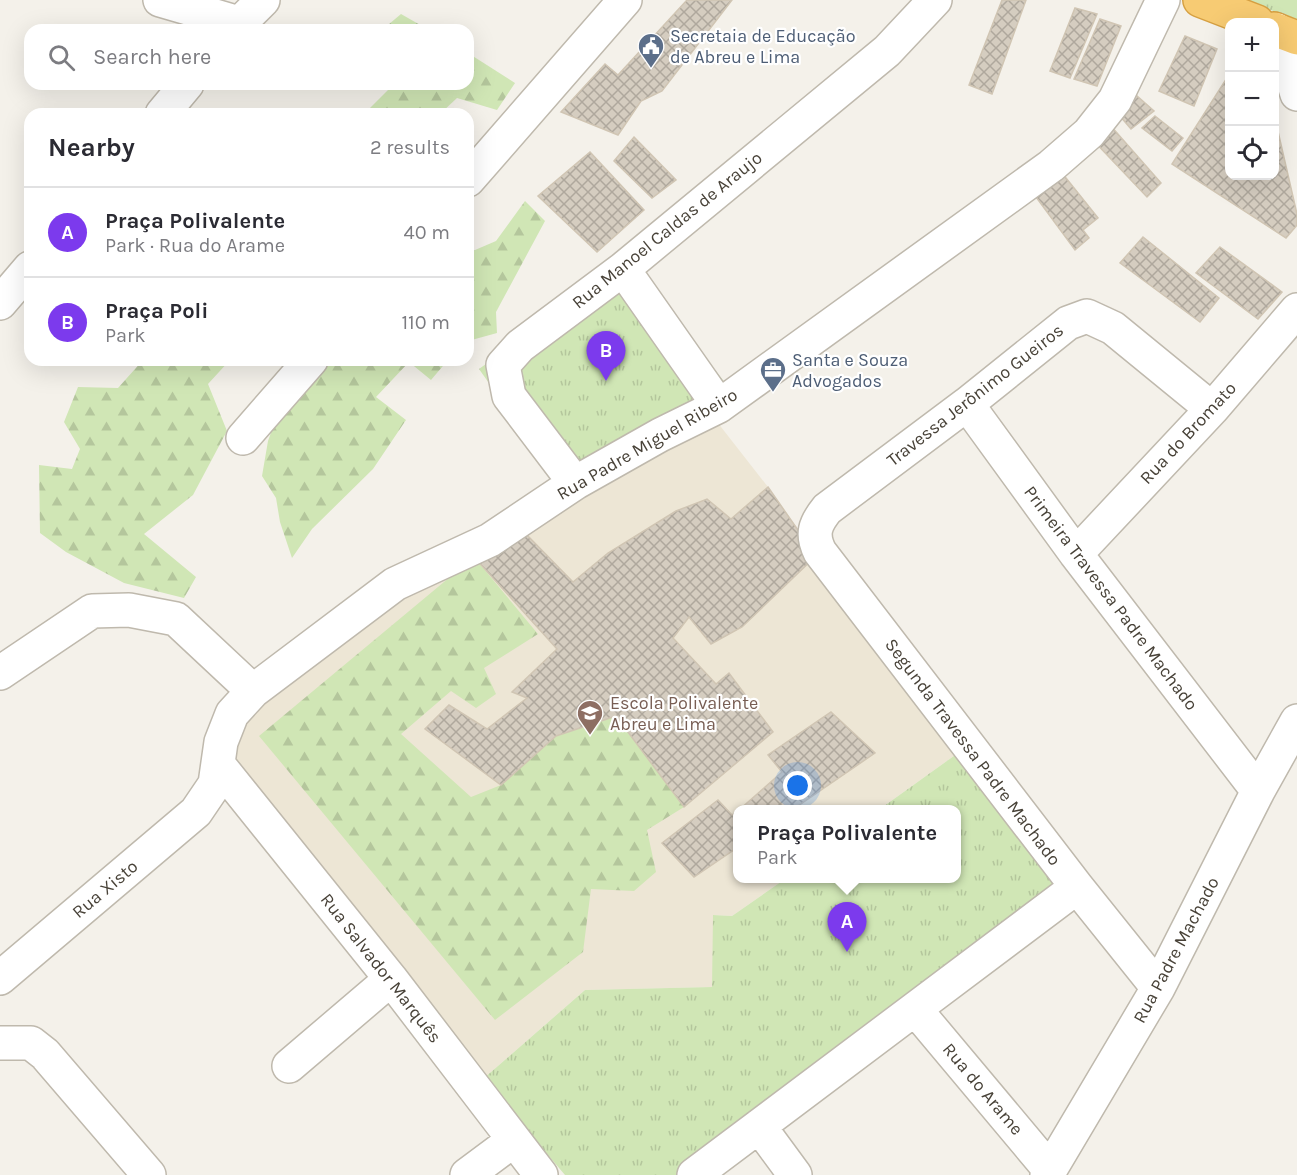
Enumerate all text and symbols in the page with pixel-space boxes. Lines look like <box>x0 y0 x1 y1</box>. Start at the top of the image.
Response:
map controls <box>1225 18 1279 180</box>
button: + <box>1225 18 1279 72</box>
search box <box>24 24 474 90</box>
place label: Secretaia de Educação de Abreu e Lima <box>670 25 855 68</box>
public building icon: Secretaia de Educação de Abreu e Lima <box>636 31 666 69</box>
icon: search <box>45 41 78 74</box>
text: Search here <box>93 44 211 70</box>
button: − <box>1225 72 1279 126</box>
button: locate <box>1225 126 1279 180</box>
text: Nearby <box>48 132 135 163</box>
text: 2 results <box>370 136 450 159</box>
street label: Rua Manoel Caldas de Araujo <box>568 147 766 313</box>
text: Praça Polivalente <box>105 208 285 234</box>
text: A <box>61 221 74 244</box>
text: 40 m <box>404 221 450 244</box>
text: Park · Rua do Arame <box>105 234 285 257</box>
text: Praça Poli <box>105 298 209 324</box>
text: B <box>61 311 74 334</box>
text: 110 m <box>401 311 450 334</box>
street label: Travessa Jerônimo Gueiros <box>882 319 1068 471</box>
text: Park <box>105 324 146 347</box>
pin: B <box>586 332 626 381</box>
place label: Santa e Souza Advogados <box>792 349 908 392</box>
office icon: Santa e Souza Advogados <box>758 355 788 393</box>
street label: Rua do Bromato <box>1135 377 1241 489</box>
street label: Rua Padre Miguel Ribeiro <box>553 383 741 505</box>
street label: Primeira Travessa Padre Machado <box>1019 481 1203 715</box>
street label: Segunda Travessa Padre Machado <box>880 634 1066 870</box>
place label: Escola Polivalente Abreu e Lima <box>610 692 758 735</box>
school or university icon: Escola Polivalente Abreu e Lima <box>575 698 605 736</box>
your location <box>783 771 812 800</box>
popup <box>733 805 961 883</box>
text: Praça Polivalente <box>757 820 937 846</box>
text: Park <box>757 846 797 869</box>
street label: Rua Xisto <box>68 855 142 923</box>
street label: Rua Padre Machado <box>1128 873 1224 1027</box>
street label: Rua Salvador Marquês <box>316 889 446 1047</box>
pin: A <box>828 902 866 952</box>
street label: Rua do Arame <box>938 1038 1028 1140</box>

